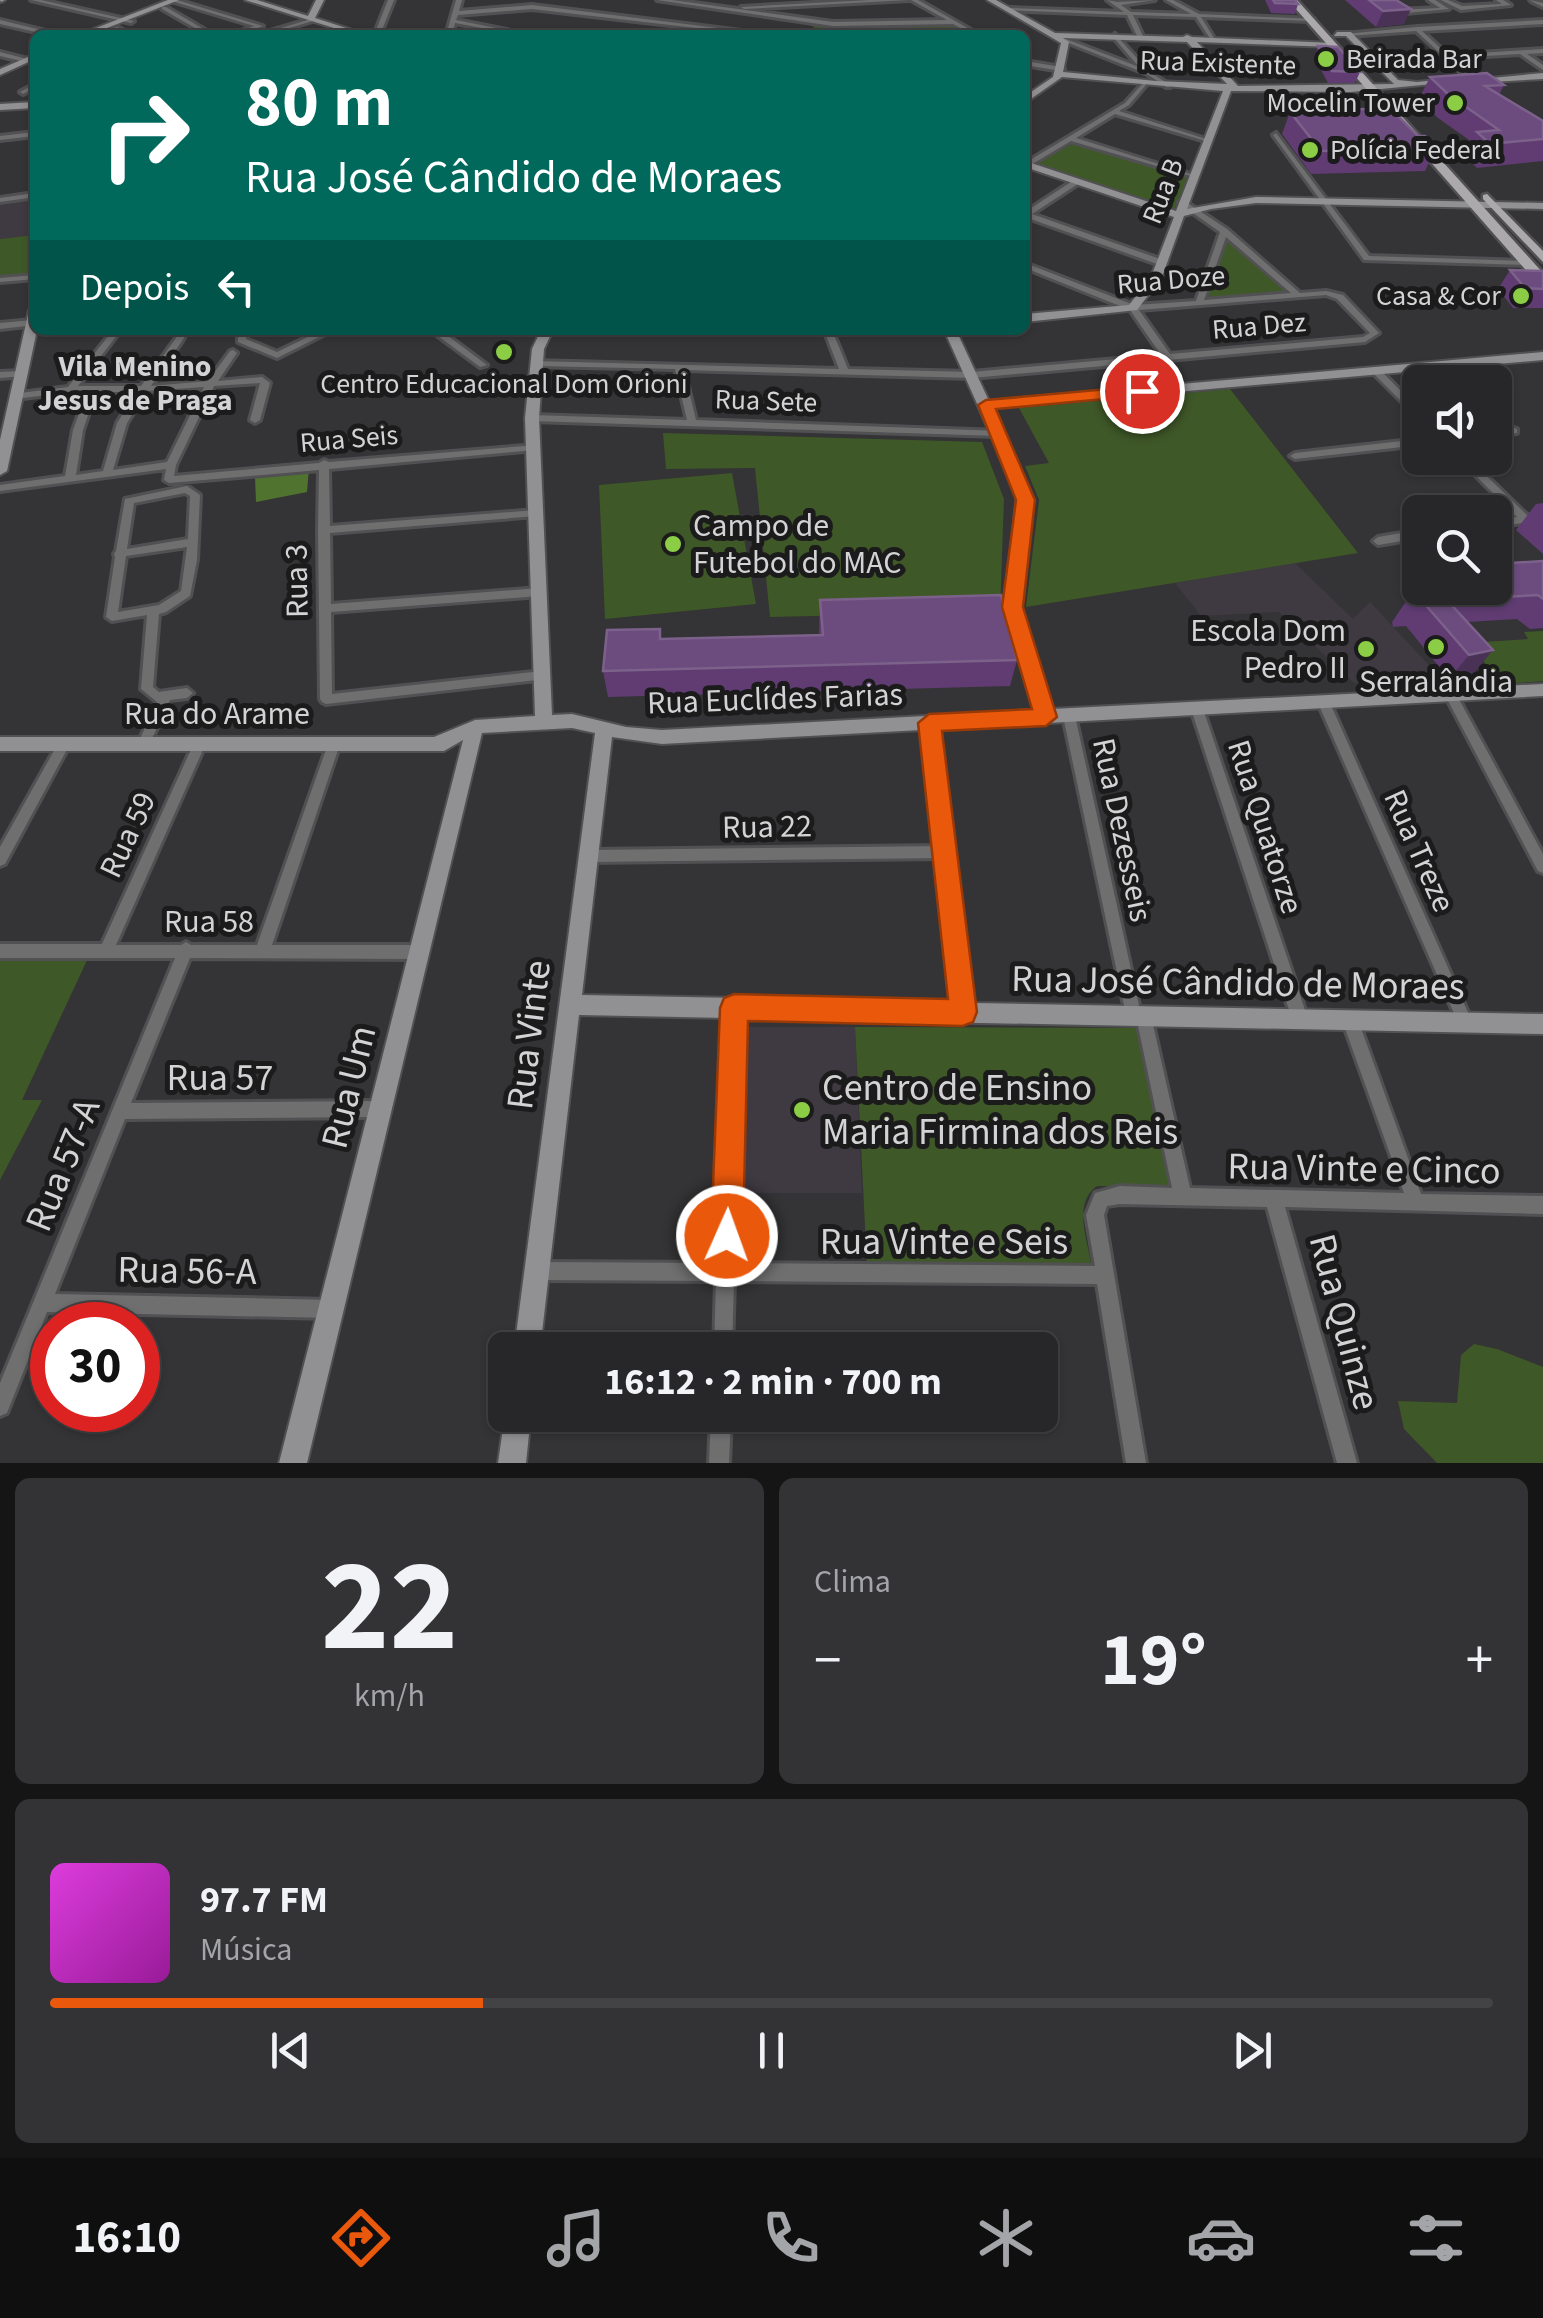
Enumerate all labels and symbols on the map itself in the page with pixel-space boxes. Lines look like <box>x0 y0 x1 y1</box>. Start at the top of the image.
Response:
place label: Beirada Bar <box>1346 39 1482 79</box>
street label: Rua Existente <box>1139 40 1297 86</box>
marker: Beirada Bar <box>1315 48 1337 70</box>
place label: Mocelin Tower <box>1267 83 1435 123</box>
marker: Mocelin Tower <box>1444 92 1466 114</box>
place label: Polícia Federal <box>1330 130 1501 170</box>
marker: Polícia Federal <box>1299 139 1321 161</box>
street label: Rua B <box>1132 152 1194 230</box>
street label: Rua Doze <box>1115 255 1227 305</box>
place label: Casa & Cor <box>1376 276 1501 316</box>
marker: Casa & Cor <box>1510 285 1532 307</box>
street label: Rua Dez <box>1210 302 1308 350</box>
marker: Centro Educacional Dom Orioni <box>493 341 515 363</box>
district label: Vila Menino Jesus de Praga <box>37 345 233 422</box>
pin <box>1100 349 1185 434</box>
place label: Centro Educacional Dom Orioni <box>320 364 688 404</box>
street label: Rua Sete <box>714 379 818 423</box>
street label: Rua Seis <box>298 415 400 463</box>
place label: Campo de Futebol do MAC <box>693 503 902 586</box>
marker: Campo de Futebol do MAC <box>662 533 684 555</box>
street label: Rua 3 <box>273 544 321 618</box>
place label: Escola Dom Pedro II <box>1190 608 1346 691</box>
marker: Serralândia <box>1425 636 1447 658</box>
marker: Escola Dom Pedro II <box>1355 638 1377 660</box>
place label: Serralândia <box>1359 659 1513 705</box>
street label: Rua Euclídes Farias <box>646 672 904 726</box>
street label: Rua do Arame <box>124 691 310 737</box>
street label: Rua Dezesseis <box>1080 734 1164 926</box>
street label: Rua Quatorze <box>1215 734 1315 920</box>
street label: Rua Treze <box>1372 782 1466 920</box>
street label: Rua 59 <box>88 785 168 885</box>
street label: Rua 22 <box>722 803 812 851</box>
street label: Rua 58 <box>164 899 254 945</box>
street label: Rua José Cândido de Moraes <box>1011 952 1465 1014</box>
street label: Rua Vinte <box>493 957 565 1113</box>
street label: Rua Um <box>308 1020 390 1154</box>
street label: Rua 57 <box>167 1051 273 1105</box>
place label: Centro de Ensino Maria Firmina dos Reis <box>822 1061 1178 1159</box>
street label: Rua 57-A <box>12 1090 114 1240</box>
marker: Centro de Ensino Maria Firmina dos Reis <box>791 1099 813 1121</box>
street label: Rua Vinte e Cinco <box>1227 1140 1501 1198</box>
position arrow <box>675 1184 779 1288</box>
street label: Rua Vinte e Seis <box>820 1215 1068 1269</box>
street label: Rua Quinze <box>1295 1228 1393 1416</box>
street label: Rua 56-A <box>117 1243 257 1299</box>
speed limit sign: 30 <box>30 1302 160 1432</box>

